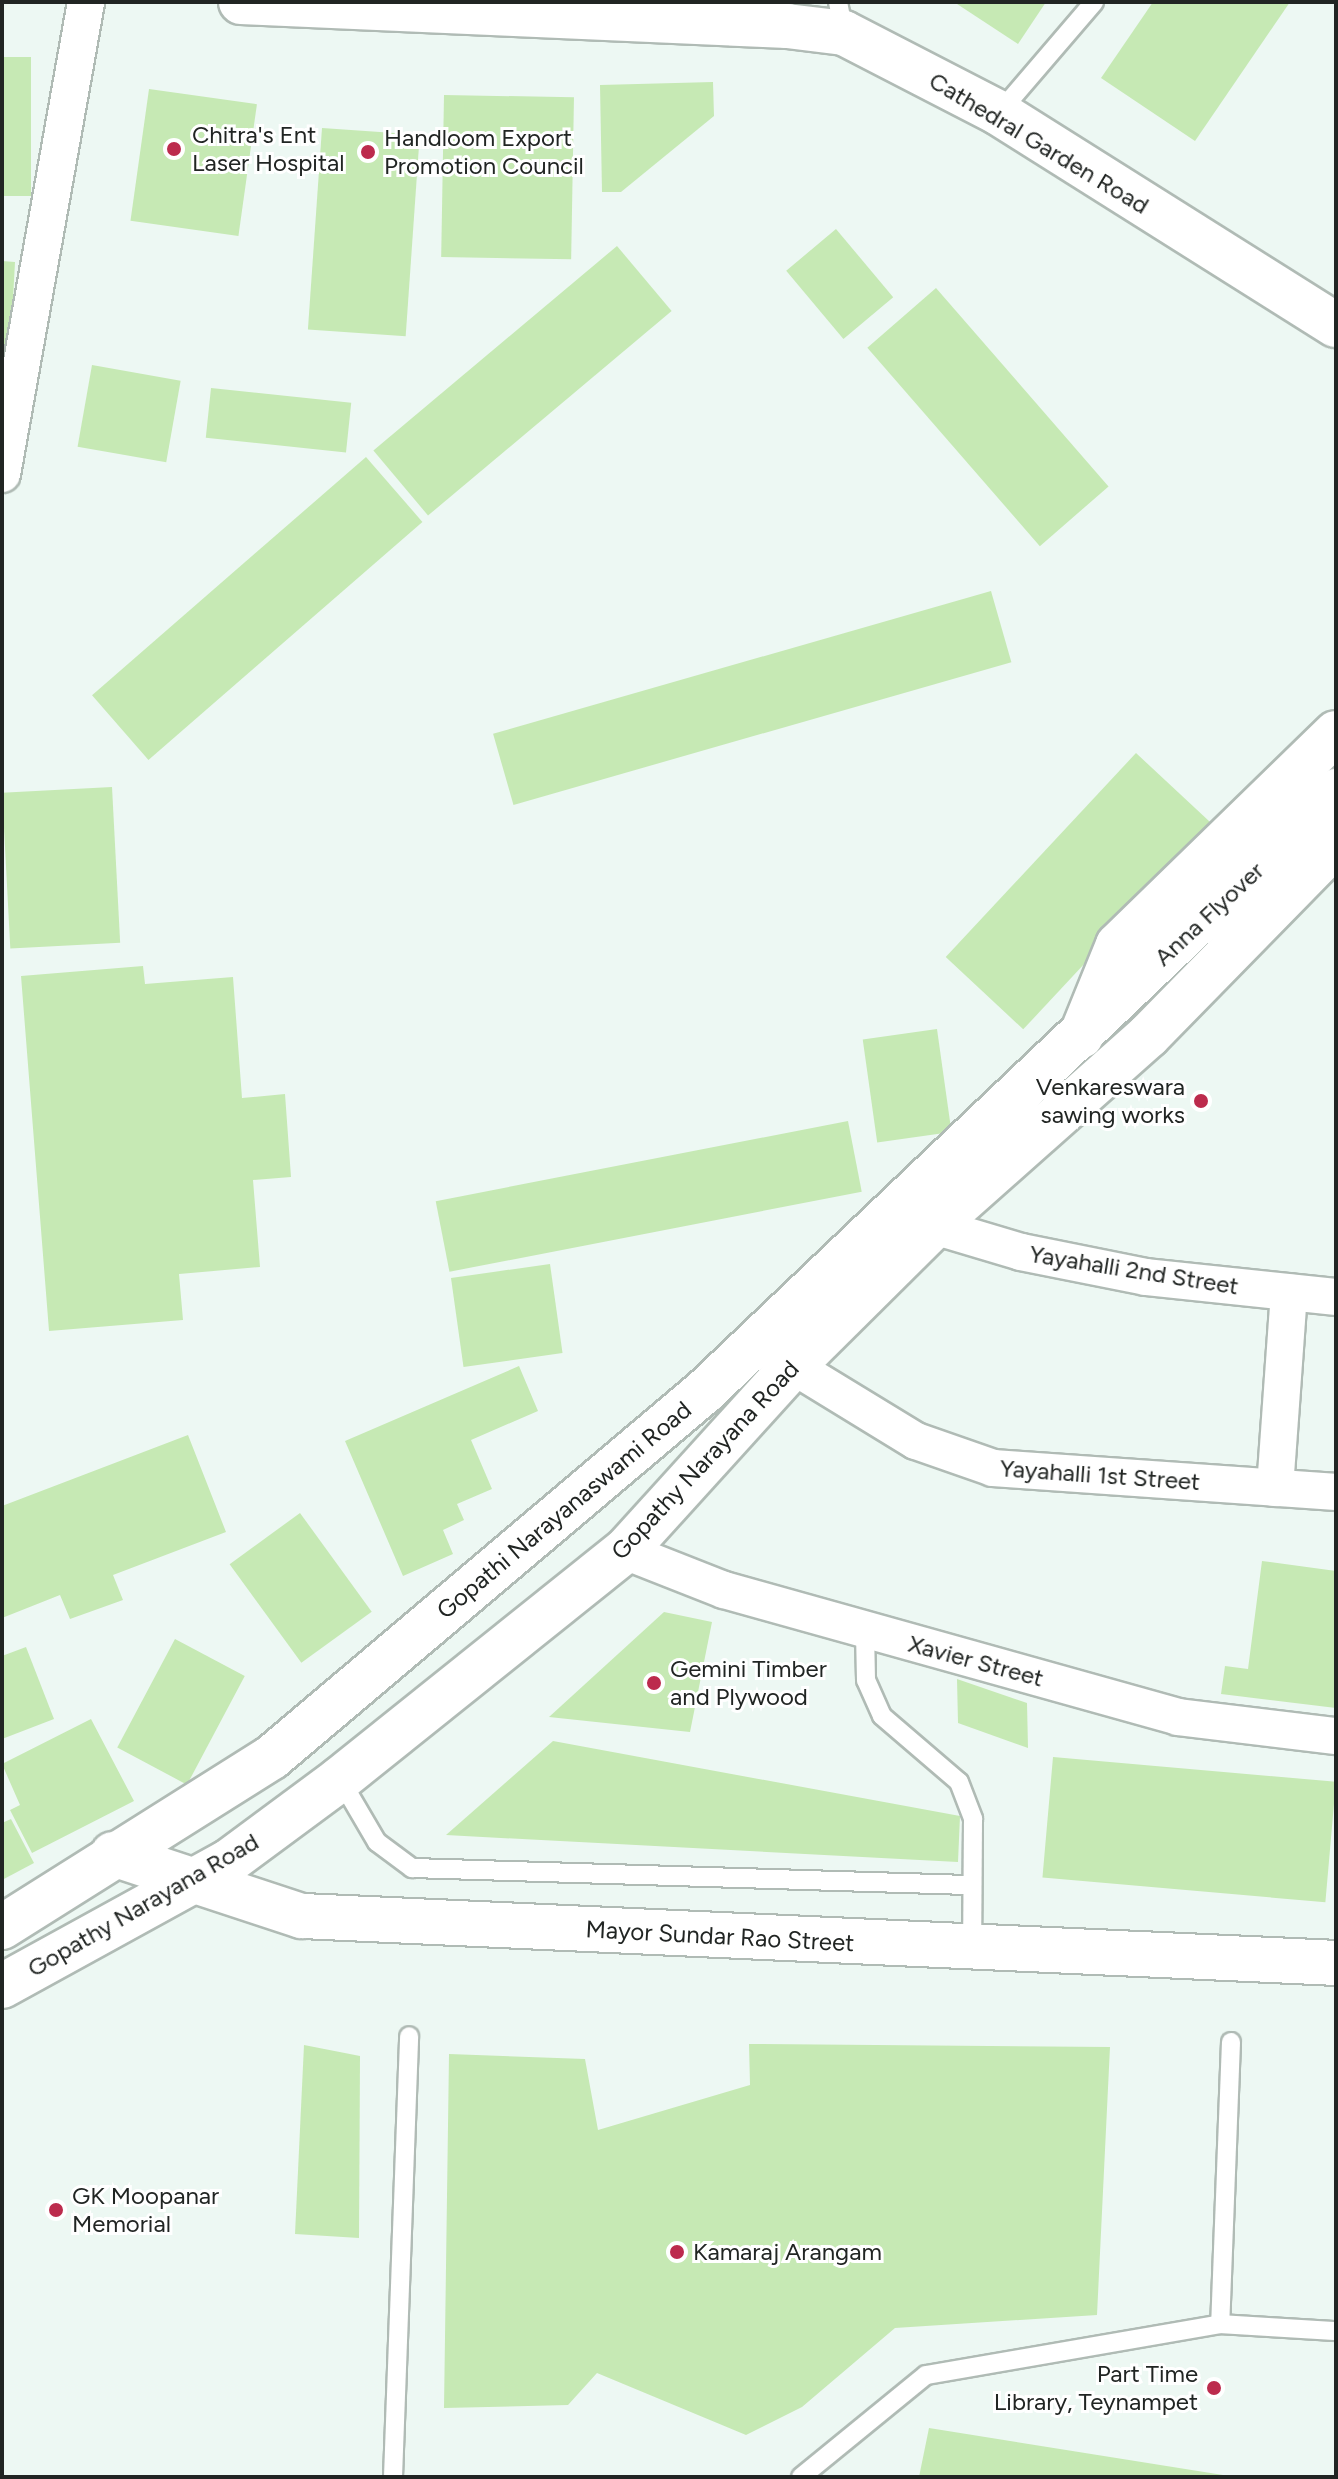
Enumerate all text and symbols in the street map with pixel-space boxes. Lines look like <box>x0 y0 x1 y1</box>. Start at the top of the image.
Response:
street label: Cathedral Garden Road <box>924 66 1154 220</box>
place label: Chitra's Ent Laser Hospital <box>192 121 344 177</box>
place label: Handloom Export Promotion Council <box>384 124 584 180</box>
marker: Chitra's Ent Laser Hospital <box>163 138 185 160</box>
marker: Handloom Export Promotion Council <box>359 143 377 161</box>
street label: Anna Flyover <box>1148 856 1270 972</box>
place label: Venkareswara sawing works <box>1036 1073 1185 1129</box>
marker: Venkareswara sawing works <box>1192 1092 1210 1110</box>
street label: Yayahalli 2nd Street <box>1027 1239 1241 1301</box>
street label: Gopathy Narayana Road <box>605 1354 805 1566</box>
street label: Gopathi Narayanaswami Road <box>431 1395 697 1625</box>
street label: Yayahalli 1st Street <box>999 1454 1201 1496</box>
street label: Xavier Street <box>905 1629 1047 1693</box>
place label: Gemini Timber and Plywood <box>670 1655 827 1711</box>
marker: Gemini Timber and Plywood <box>645 1674 663 1692</box>
street label: Gopathy Narayana Road <box>22 1827 264 1983</box>
street label: Mayor Sundar Rao Street <box>585 1915 855 1957</box>
place label: GK Moopanar Memorial <box>72 2182 219 2238</box>
marker: GK Moopanar Memorial <box>47 2201 65 2219</box>
place label: Kamaraj Arangam <box>693 2238 882 2266</box>
marker: Kamaraj Arangam <box>668 2243 686 2261</box>
place label: Part Time Library, Teynampet <box>994 2360 1198 2416</box>
marker: Part Time Library, Teynampet <box>1205 2379 1223 2397</box>

